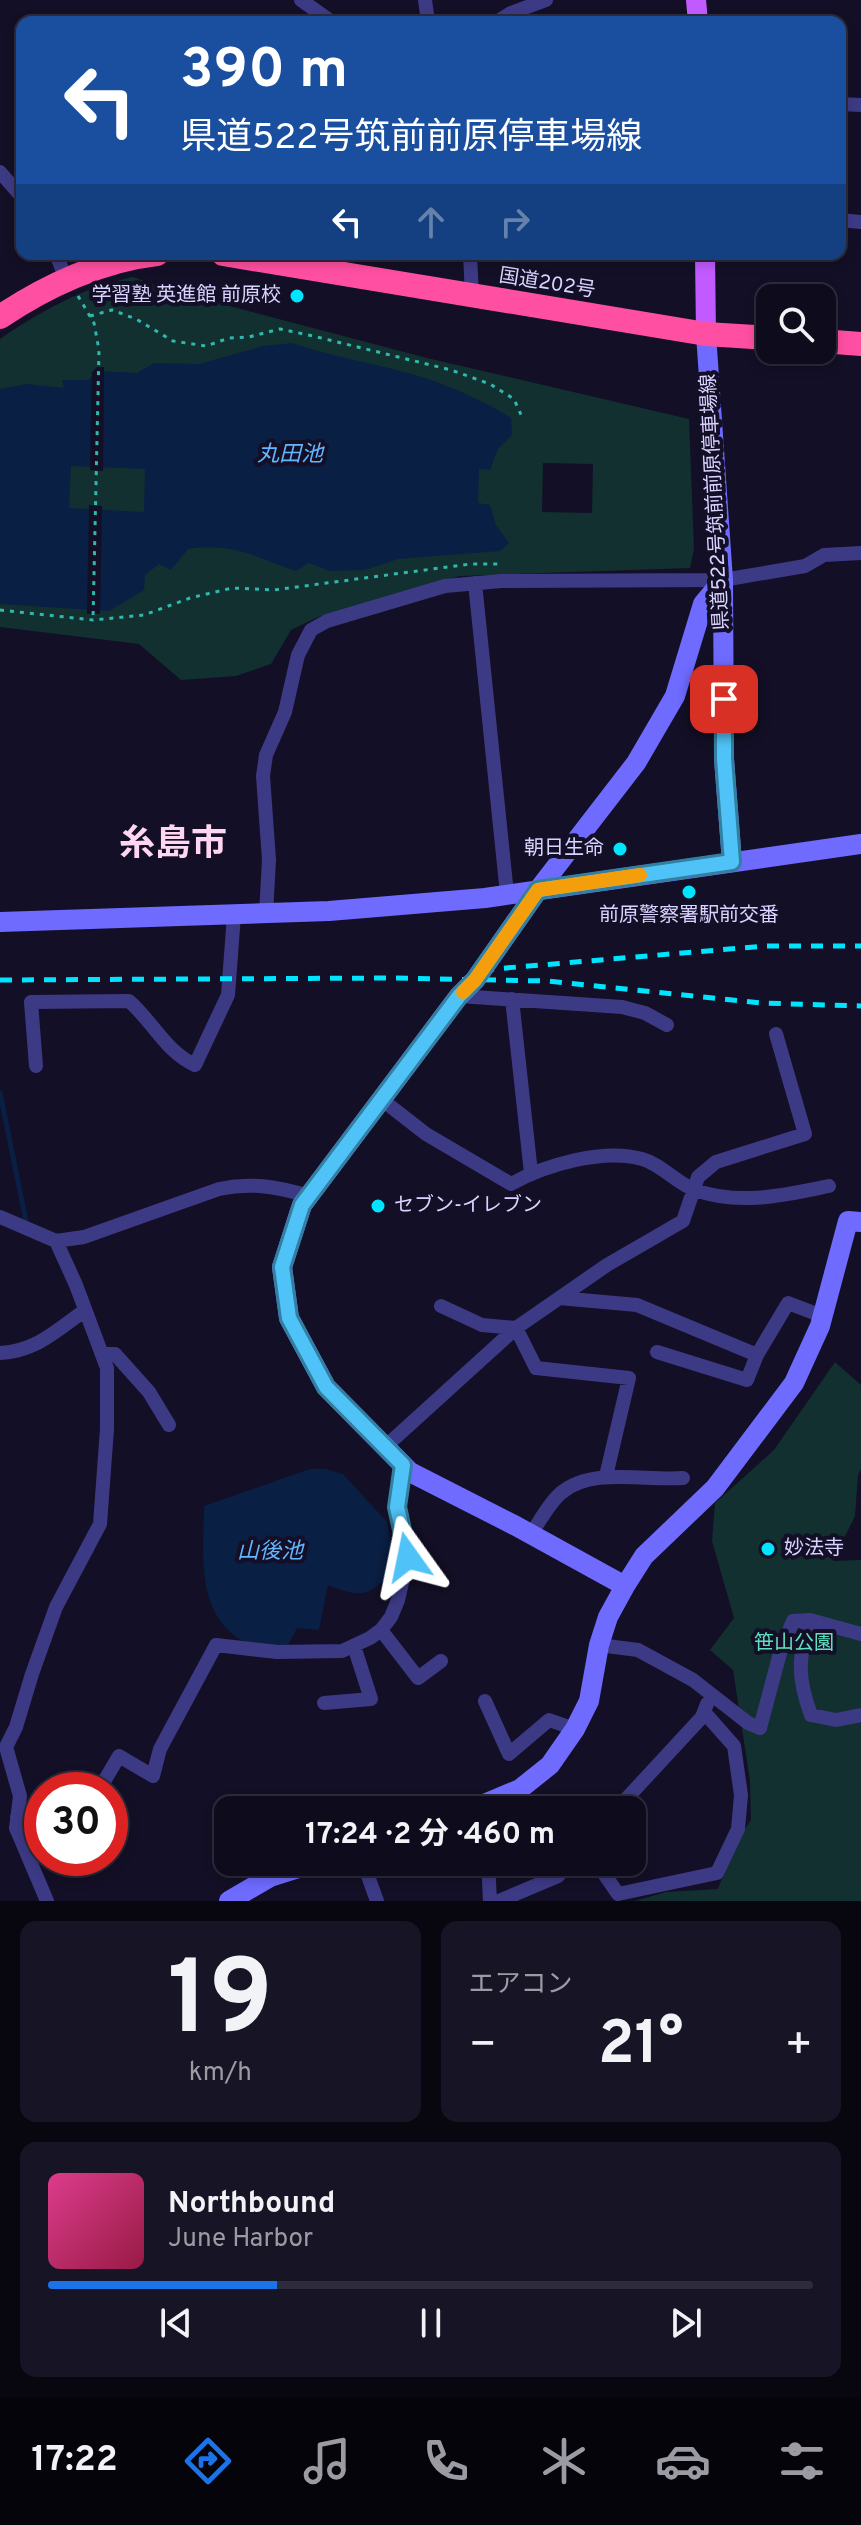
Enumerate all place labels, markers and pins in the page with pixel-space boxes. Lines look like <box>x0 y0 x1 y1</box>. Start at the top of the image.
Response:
place label: 学習塾 英進館 前原校 <box>92 283 281 309</box>
marker: 学習塾 英進館 前原校 <box>288 287 306 305</box>
pin <box>690 665 758 733</box>
place label: 朝日生命 <box>524 836 604 862</box>
marker: 朝日生命 <box>611 840 629 858</box>
marker: 前原警察署駅前交番 <box>680 883 698 901</box>
place label: 前原警察署駅前交番 <box>599 903 779 929</box>
place label: セブン-イレブン <box>394 1193 542 1219</box>
marker: セブン-イレブン <box>369 1197 387 1215</box>
place label: 妙法寺 <box>784 1536 844 1562</box>
marker: 妙法寺 <box>759 1540 777 1558</box>

